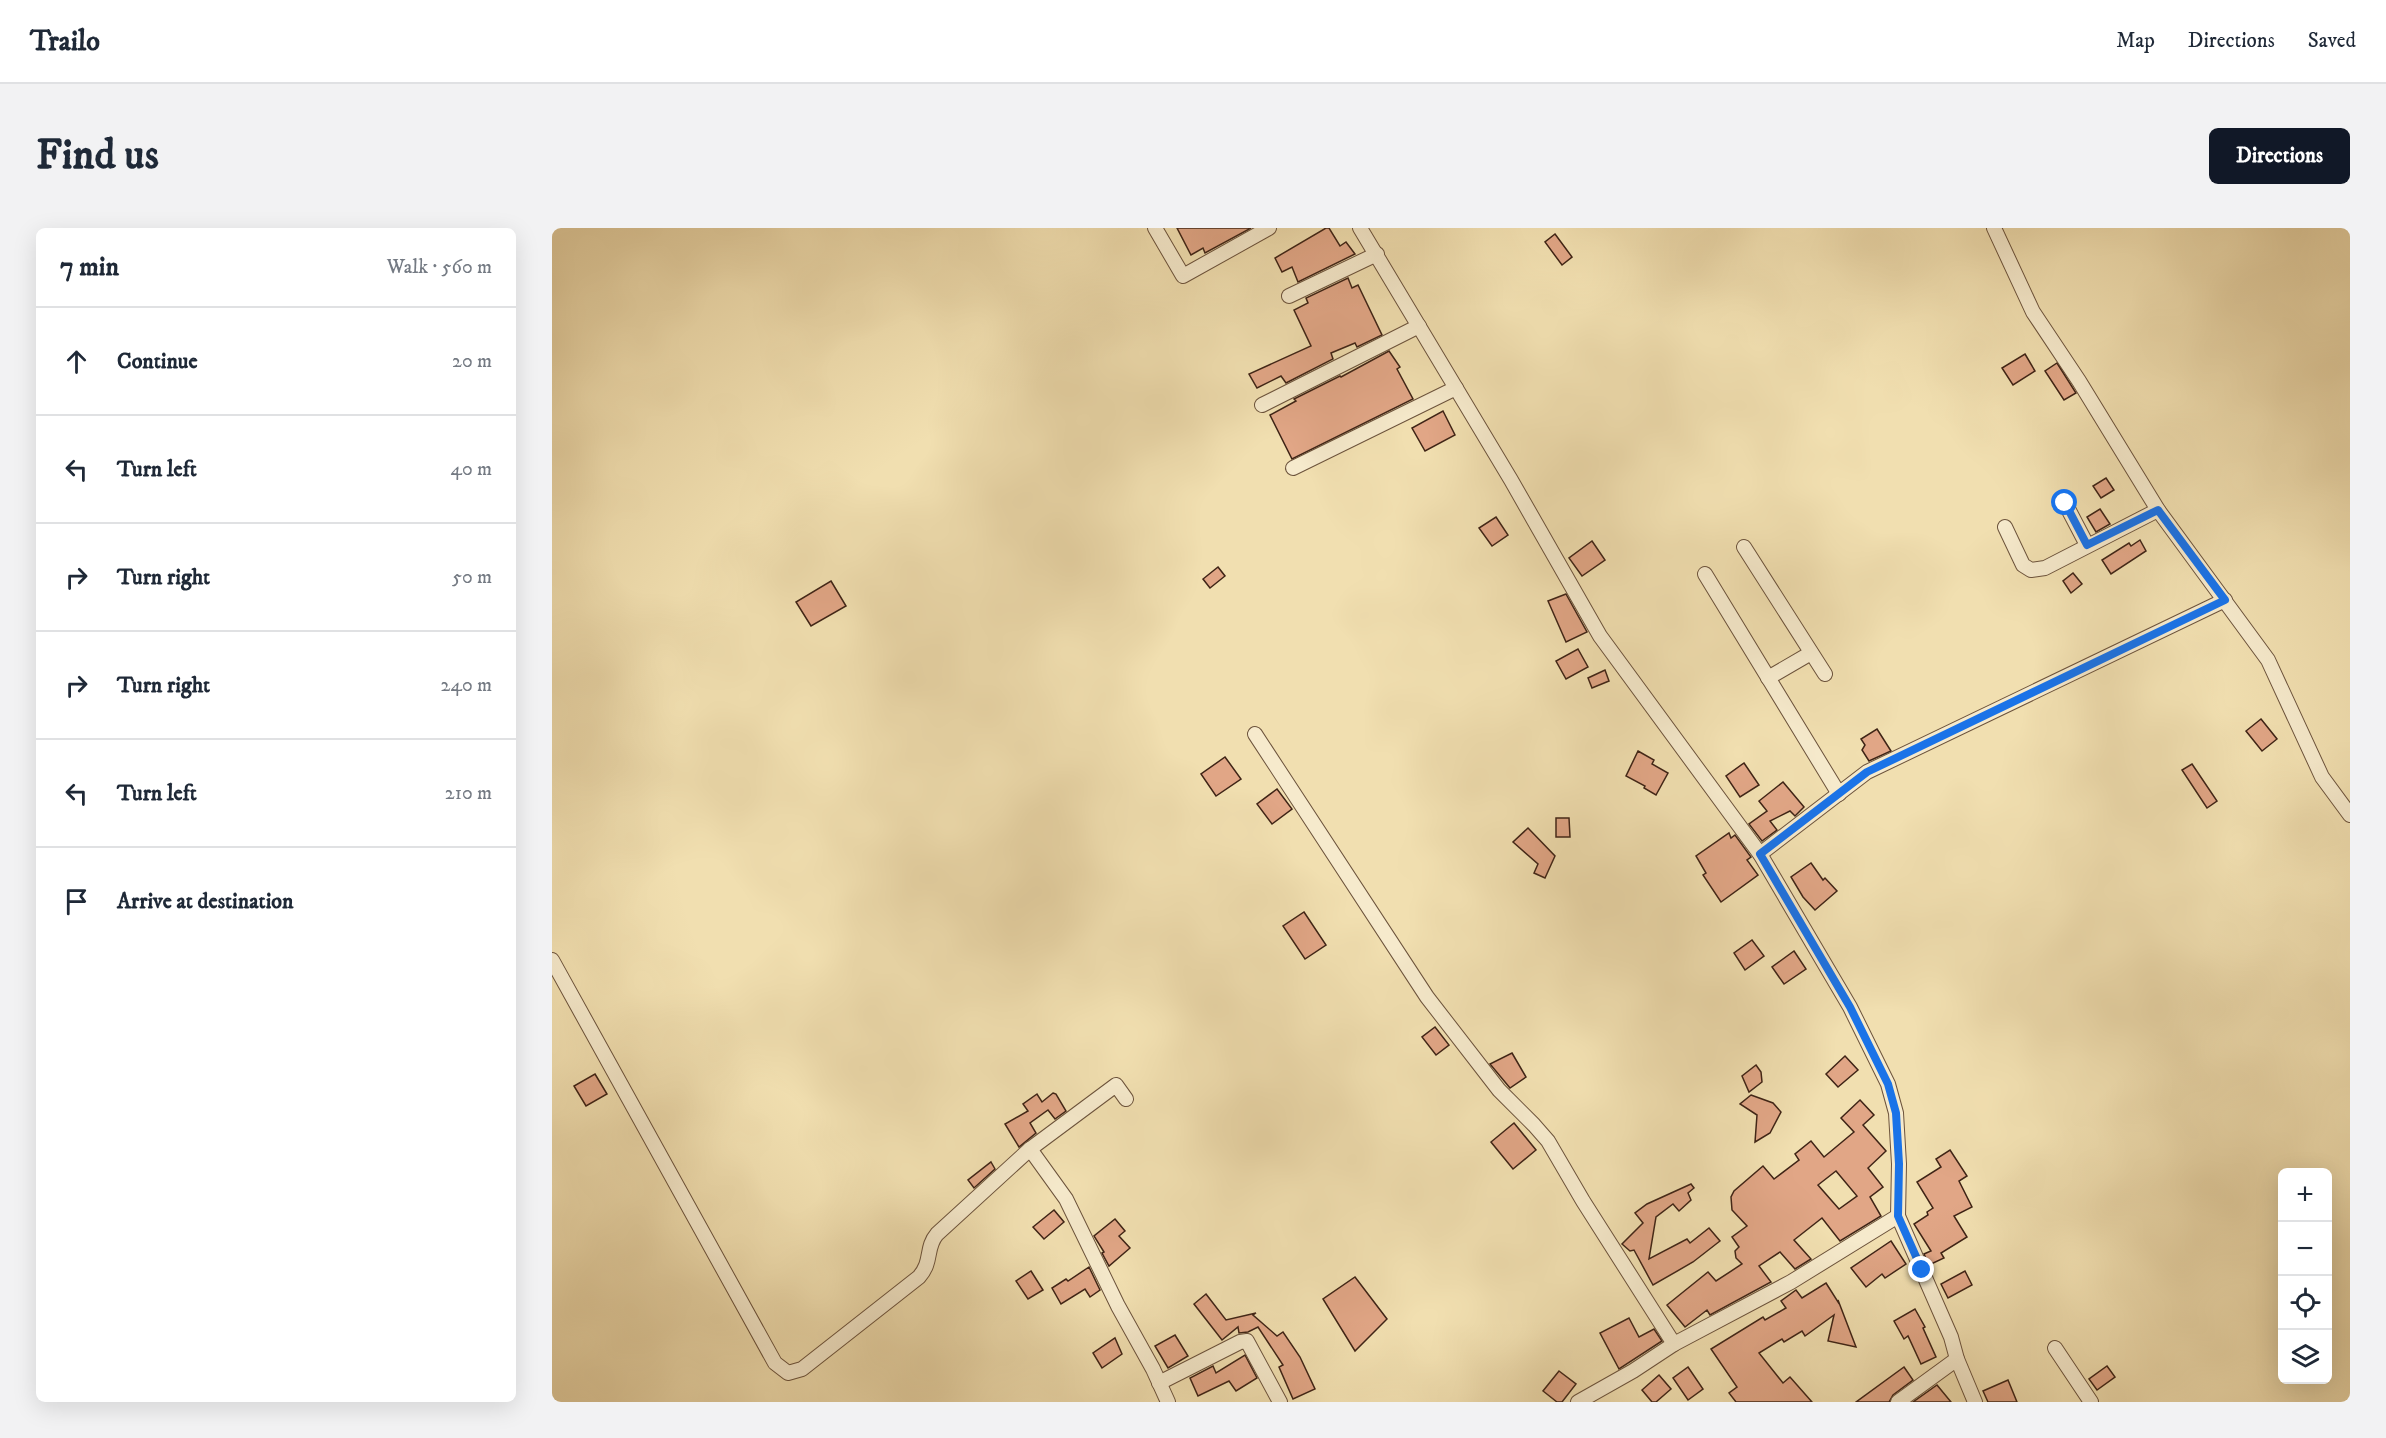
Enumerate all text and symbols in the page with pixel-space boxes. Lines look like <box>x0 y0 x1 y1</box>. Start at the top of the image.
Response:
text: Trailo <box>30 24 100 59</box>
text: Map <box>2116 28 2155 54</box>
text: Directions <box>2188 28 2275 54</box>
text: Saved <box>2308 28 2356 54</box>
button: Directions <box>2209 128 2350 184</box>
text: Find us <box>36 130 159 182</box>
text: 7 min <box>60 251 119 284</box>
text: Walk · 560 m <box>387 255 492 280</box>
icon: ahead <box>60 345 93 378</box>
text: Continue <box>117 348 198 375</box>
text: 20 m <box>452 349 492 374</box>
icon: left <box>60 453 93 486</box>
text: Turn left <box>117 456 197 483</box>
text: 40 m <box>450 457 492 482</box>
route start <box>2051 489 2077 515</box>
icon: right <box>60 561 93 594</box>
text: Turn right <box>117 564 210 591</box>
text: 50 m <box>452 565 492 590</box>
icon: right <box>60 669 93 702</box>
text: Turn right <box>117 672 210 699</box>
text: 240 m <box>441 673 492 698</box>
icon: left <box>60 777 93 810</box>
text: Turn left <box>117 780 197 807</box>
text: 210 m <box>445 781 492 806</box>
icon: arrive <box>60 885 93 918</box>
text: Arrive at destination <box>117 888 294 915</box>
map controls <box>2278 1168 2332 1384</box>
button: + <box>2278 1168 2332 1222</box>
button: − <box>2278 1222 2332 1276</box>
route end <box>1908 1256 1934 1282</box>
button: locate <box>2278 1276 2332 1330</box>
button: layers <box>2278 1330 2332 1384</box>

